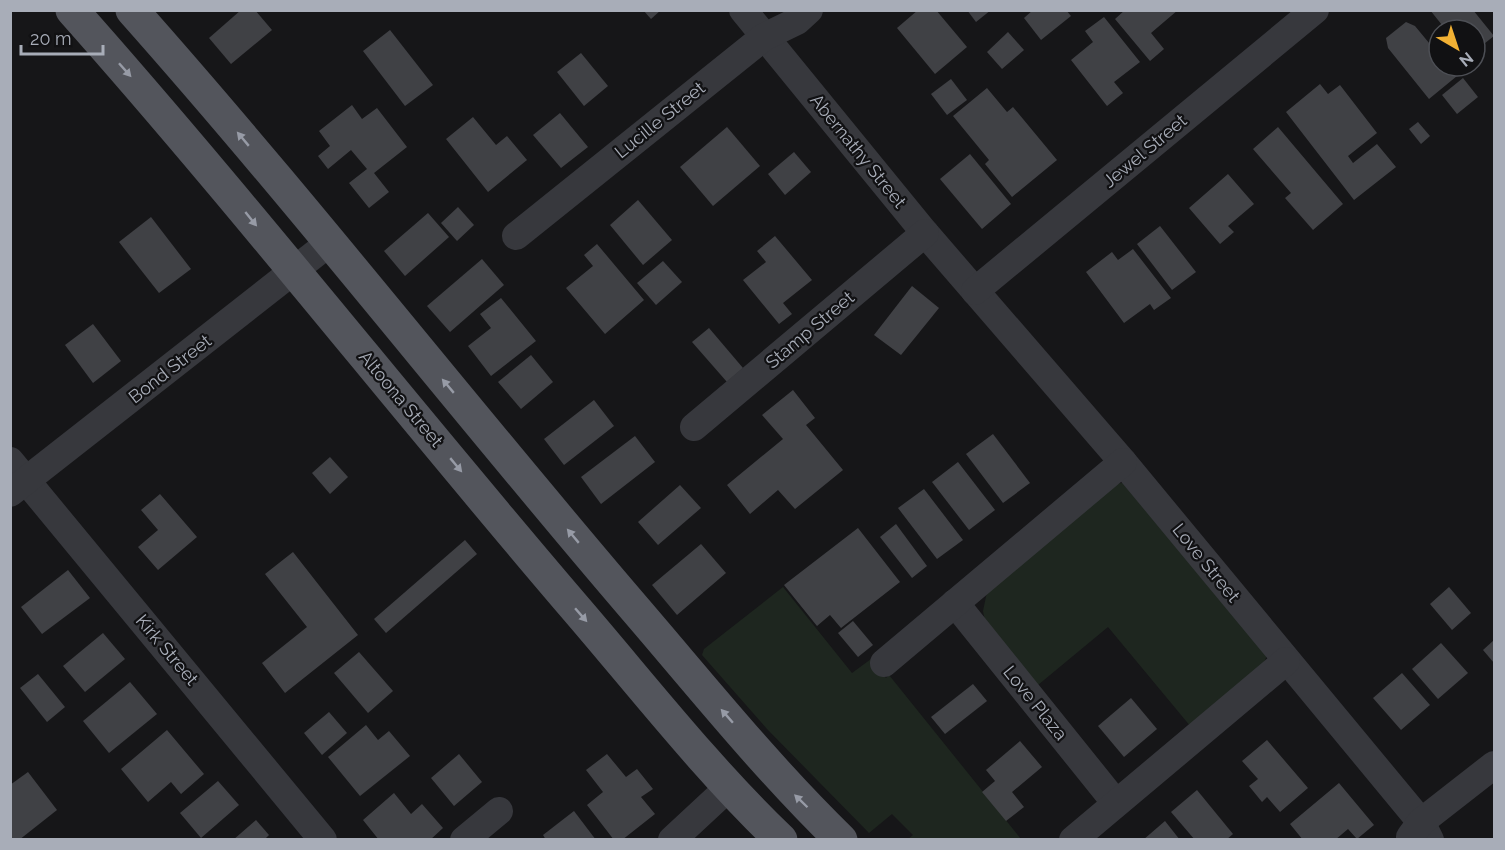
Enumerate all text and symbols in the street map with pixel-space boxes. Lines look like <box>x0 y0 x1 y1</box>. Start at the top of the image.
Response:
scale bar <box>21 18 104 56</box>
north arrow <box>1427 18 1487 78</box>
text: 20 m <box>30 28 72 49</box>
text: N <box>1455 48 1477 70</box>
one-way arrow <box>118 62 131 77</box>
street label: Lucille Street <box>610 77 709 162</box>
street label: Abernathy Street <box>806 90 911 212</box>
street label: Jewel Street <box>1099 110 1191 192</box>
one-way arrow <box>237 132 250 147</box>
one-way arrow <box>244 211 257 227</box>
street label: Stamp Street <box>761 287 858 373</box>
street label: Bond Street <box>124 330 215 407</box>
street label: Altoona Street <box>355 346 448 451</box>
one-way arrow <box>442 378 455 394</box>
one-way arrow <box>449 458 462 473</box>
street label: Love Street <box>1168 519 1244 606</box>
one-way arrow <box>566 528 579 544</box>
one-way arrow <box>574 607 587 622</box>
street label: Kirk Street <box>132 610 203 689</box>
street label: Love Plaza <box>999 661 1072 744</box>
one-way arrow <box>721 709 734 724</box>
one-way arrow <box>795 795 809 809</box>

